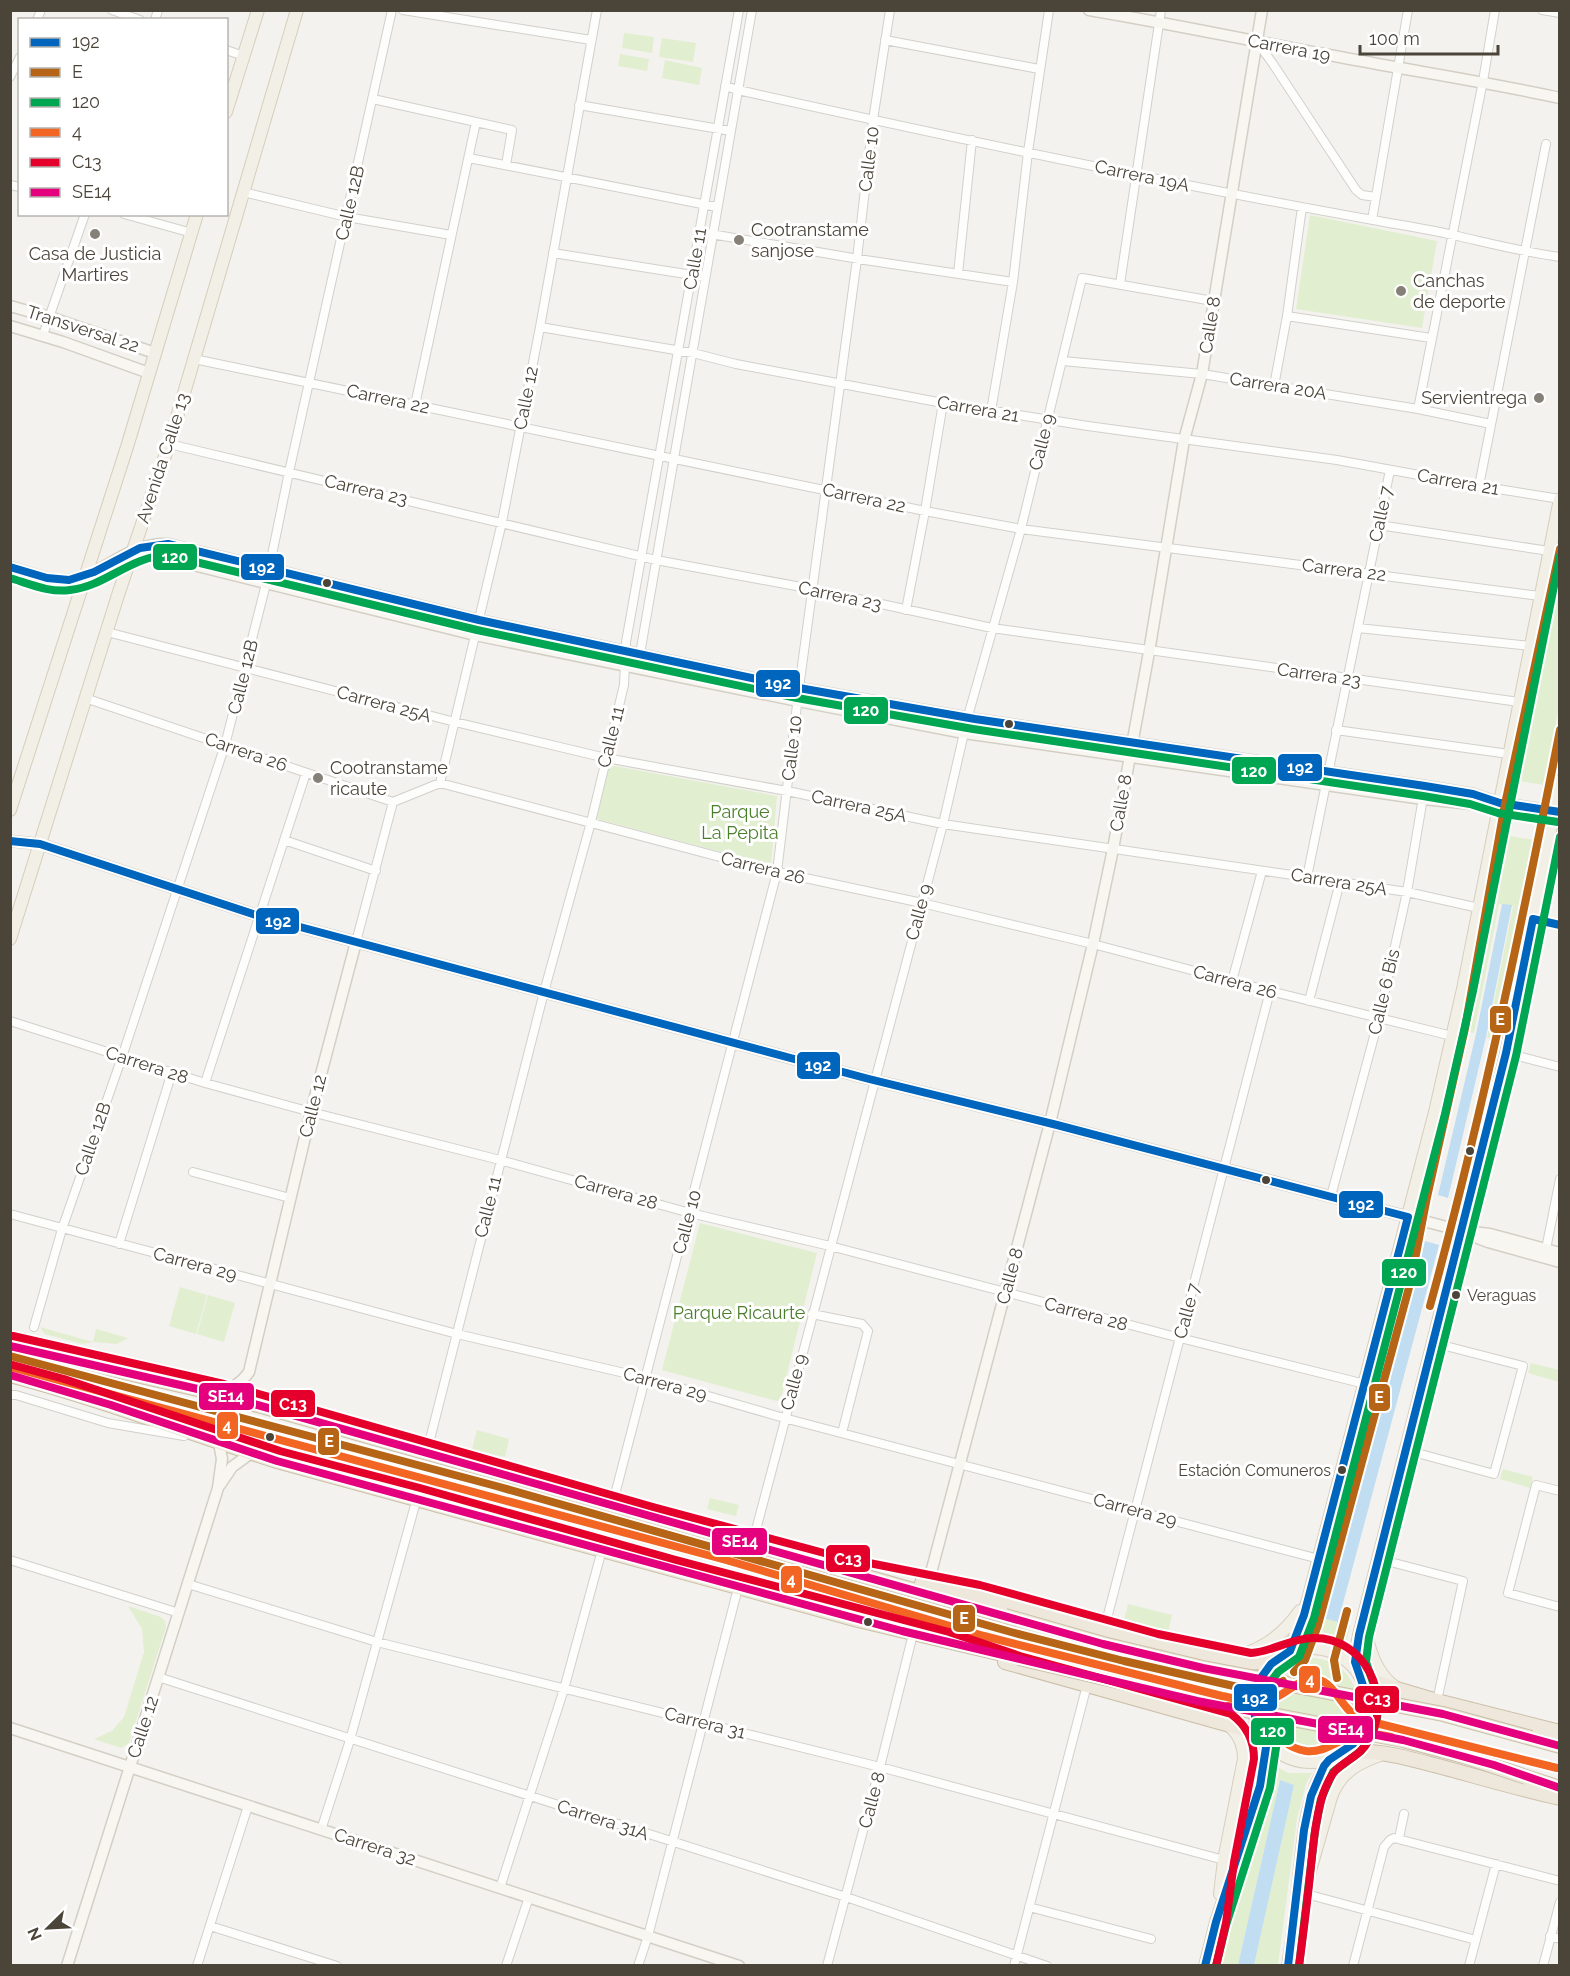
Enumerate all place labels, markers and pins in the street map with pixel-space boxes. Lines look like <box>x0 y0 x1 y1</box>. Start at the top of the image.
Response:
place label: Cootranstame sanjose <box>751 219 869 261</box>
marker: Casa de Justicia Martires <box>88 227 102 241</box>
marker: Cootranstame sanjose <box>732 233 746 247</box>
place label: Casa de Justicia Martires <box>29 243 161 285</box>
place label: Canchas de deporte <box>1413 270 1506 312</box>
marker: Canchas de deporte <box>1394 284 1408 298</box>
place label: Servientrega <box>1421 387 1527 408</box>
marker: Servientrega <box>1532 391 1546 405</box>
unlabelled marker <box>321 577 333 589</box>
unlabelled marker <box>1003 718 1015 730</box>
place label: Cootranstame ricaute <box>330 757 448 799</box>
marker: Cootranstame ricaute <box>311 771 325 785</box>
unlabelled marker <box>1464 1145 1476 1157</box>
unlabelled marker <box>1260 1174 1272 1186</box>
place label: Veraguas <box>1467 1286 1537 1305</box>
marker: Veraguas <box>1450 1289 1462 1301</box>
unlabelled marker <box>264 1431 276 1443</box>
place label: Estación Comuneros <box>1178 1461 1331 1480</box>
marker: Estación Comuneros <box>1336 1464 1348 1476</box>
unlabelled marker <box>862 1616 874 1628</box>

